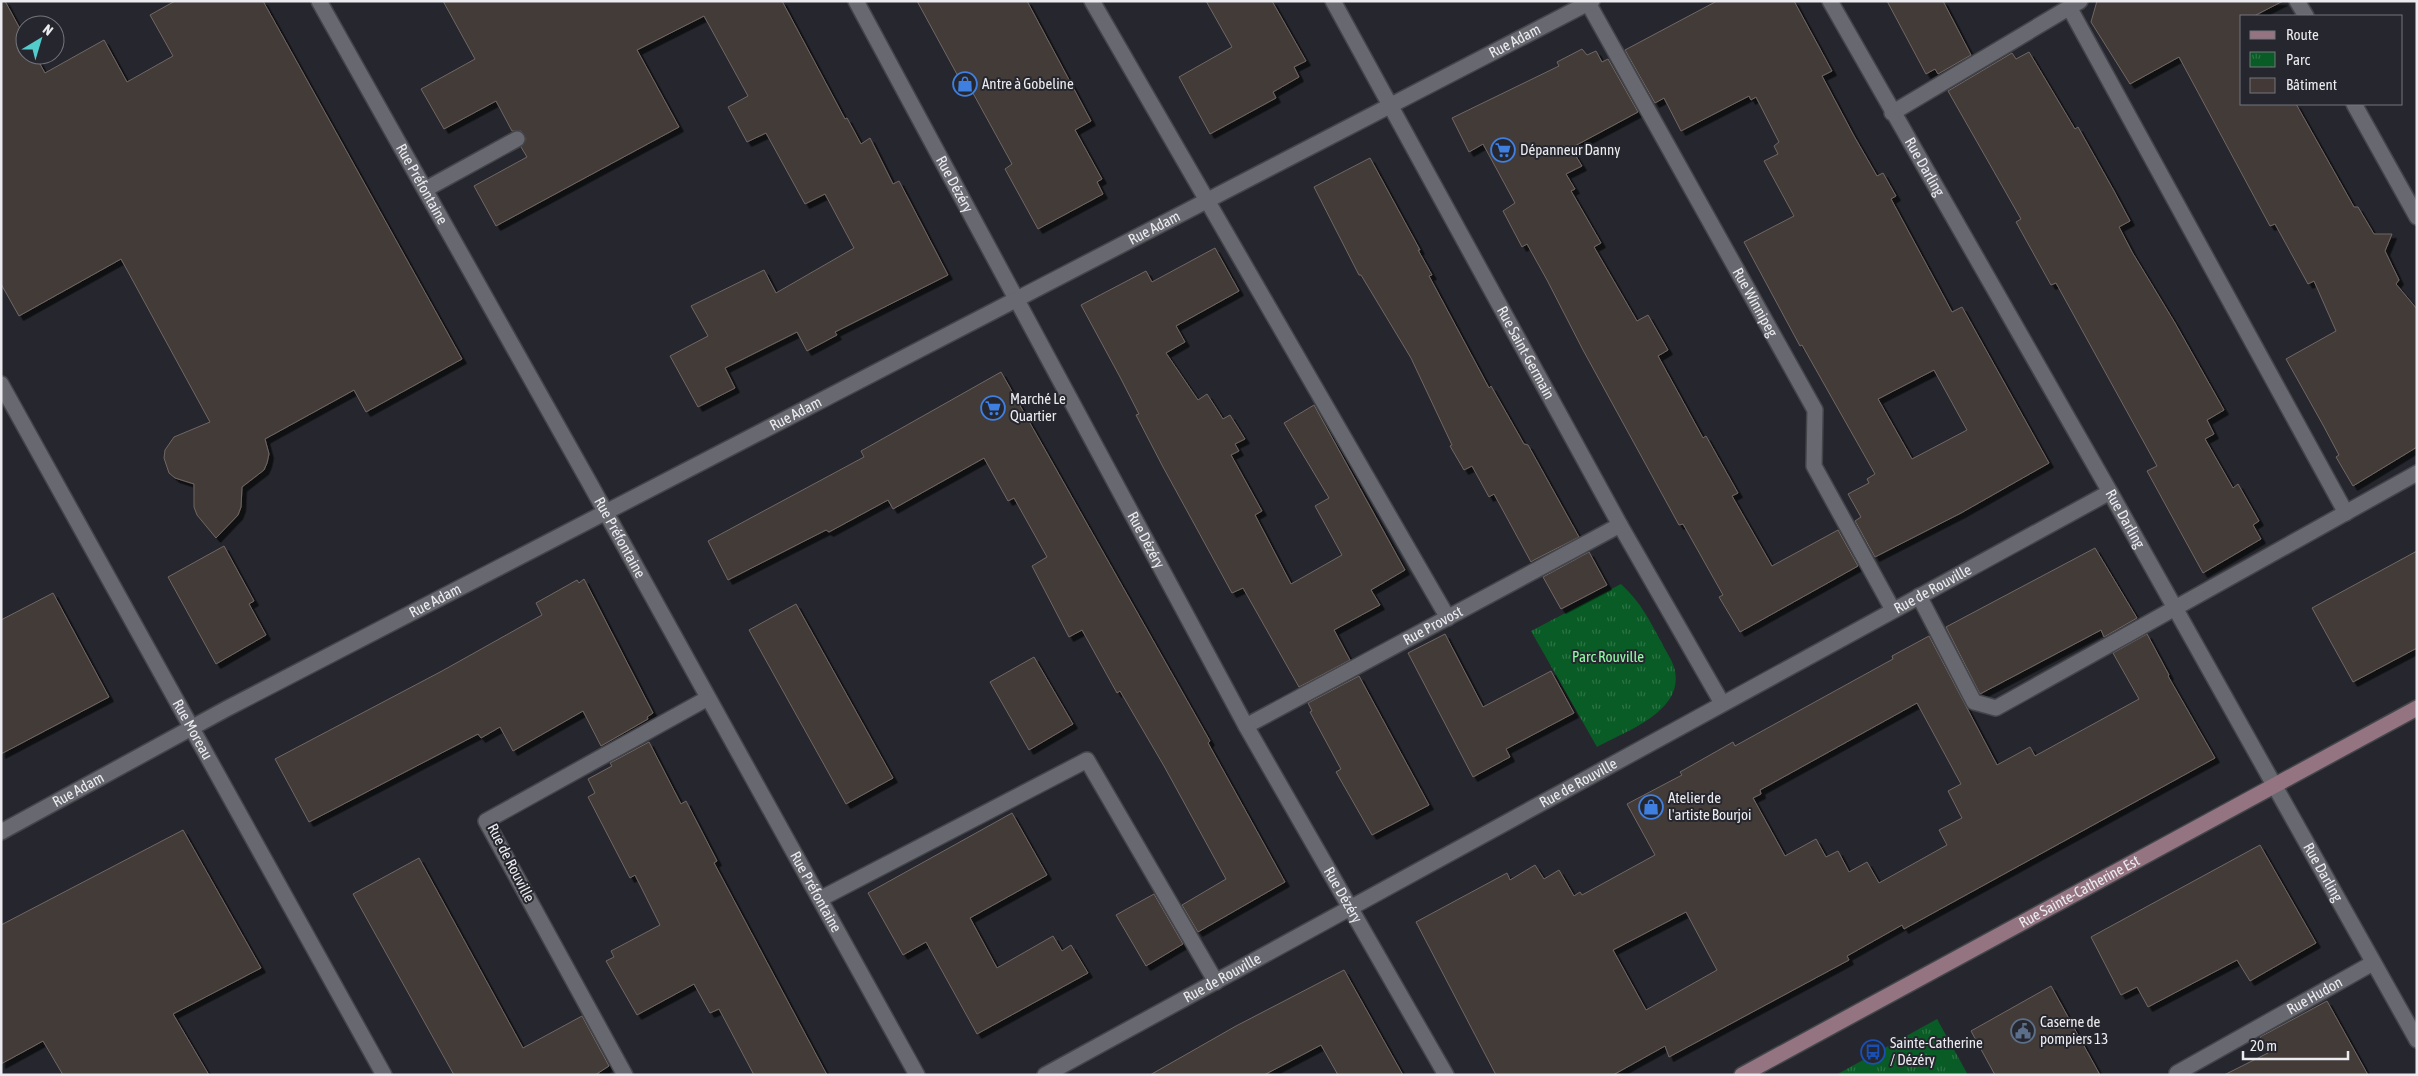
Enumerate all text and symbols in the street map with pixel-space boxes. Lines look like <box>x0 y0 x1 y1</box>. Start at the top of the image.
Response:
north arrow <box>15 15 65 65</box>
legend <box>2240 15 2403 105</box>
street label: Rue Adam <box>1486 20 1543 61</box>
text: N <box>40 21 56 39</box>
text: Route <box>2286 26 2319 43</box>
text: Parc <box>2286 51 2310 68</box>
shop icon: Antre à Gobeline <box>952 71 978 97</box>
place label: Antre à Gobeline <box>982 75 1074 92</box>
text: Bâtiment <box>2286 76 2337 93</box>
street label: Rue Darling <box>1902 134 1949 199</box>
supermarket icon: Dépanneur Danny <box>1490 137 1516 163</box>
street label: Rue Préfontaine <box>393 141 452 227</box>
place label: Dépanneur Danny <box>1520 141 1621 158</box>
street label: Rue Dézéry <box>933 153 977 215</box>
street label: Rue Adam <box>1125 207 1183 248</box>
street label: Rue Winnipeg <box>1729 265 1782 340</box>
street label: Rue Saint-Germain <box>1494 303 1558 402</box>
place label: Marché Le Quartier <box>1010 390 1066 424</box>
street label: Rue Adam <box>767 393 824 434</box>
supermarket icon: Marché Le Quartier <box>980 395 1006 421</box>
street label: Rue Darling <box>2102 486 2149 551</box>
street label: Rue Préfontaine <box>591 494 649 581</box>
street label: Rue Dézéry <box>1124 509 1168 571</box>
street label: Rue de Rouville <box>1891 560 1974 617</box>
street label: Rue Adam <box>406 580 464 621</box>
street label: Rue Provost <box>1400 602 1465 648</box>
park label: Parc Rouville <box>1572 648 1644 665</box>
street label: Rue Moreau <box>169 696 216 762</box>
street label: Rue de Rouville <box>1536 754 1620 811</box>
street label: Rue Adam <box>49 768 107 810</box>
place label: Atelier de l'artiste Bourjoi <box>1668 789 1752 823</box>
shop icon: Atelier de l'artiste Bourjoi <box>1638 794 1664 820</box>
street label: Rue de Rouville <box>484 821 539 905</box>
street label: Rue Darling <box>2300 840 2347 905</box>
street label: Rue Préfontaine <box>787 848 845 935</box>
street label: Rue Sainte-Catherine Est <box>2016 852 2142 931</box>
street label: Rue Dézéry <box>1321 864 1366 926</box>
street label: Rue de Rouville <box>1180 949 1264 1006</box>
street label: Rue Hudon <box>2284 973 2345 1018</box>
place label: Caserne de pompiers 13 <box>2040 1013 2108 1047</box>
public building icon: Caserne de pompiers 13 <box>2010 1018 2036 1044</box>
scale bar <box>2243 1028 2348 1060</box>
place label: Sainte-Catherine / Dézéry <box>1890 1034 1983 1068</box>
text: 20 m <box>2250 1037 2277 1054</box>
bus stop icon: Sainte-Catherine / Dézéry <box>1860 1039 1886 1065</box>

